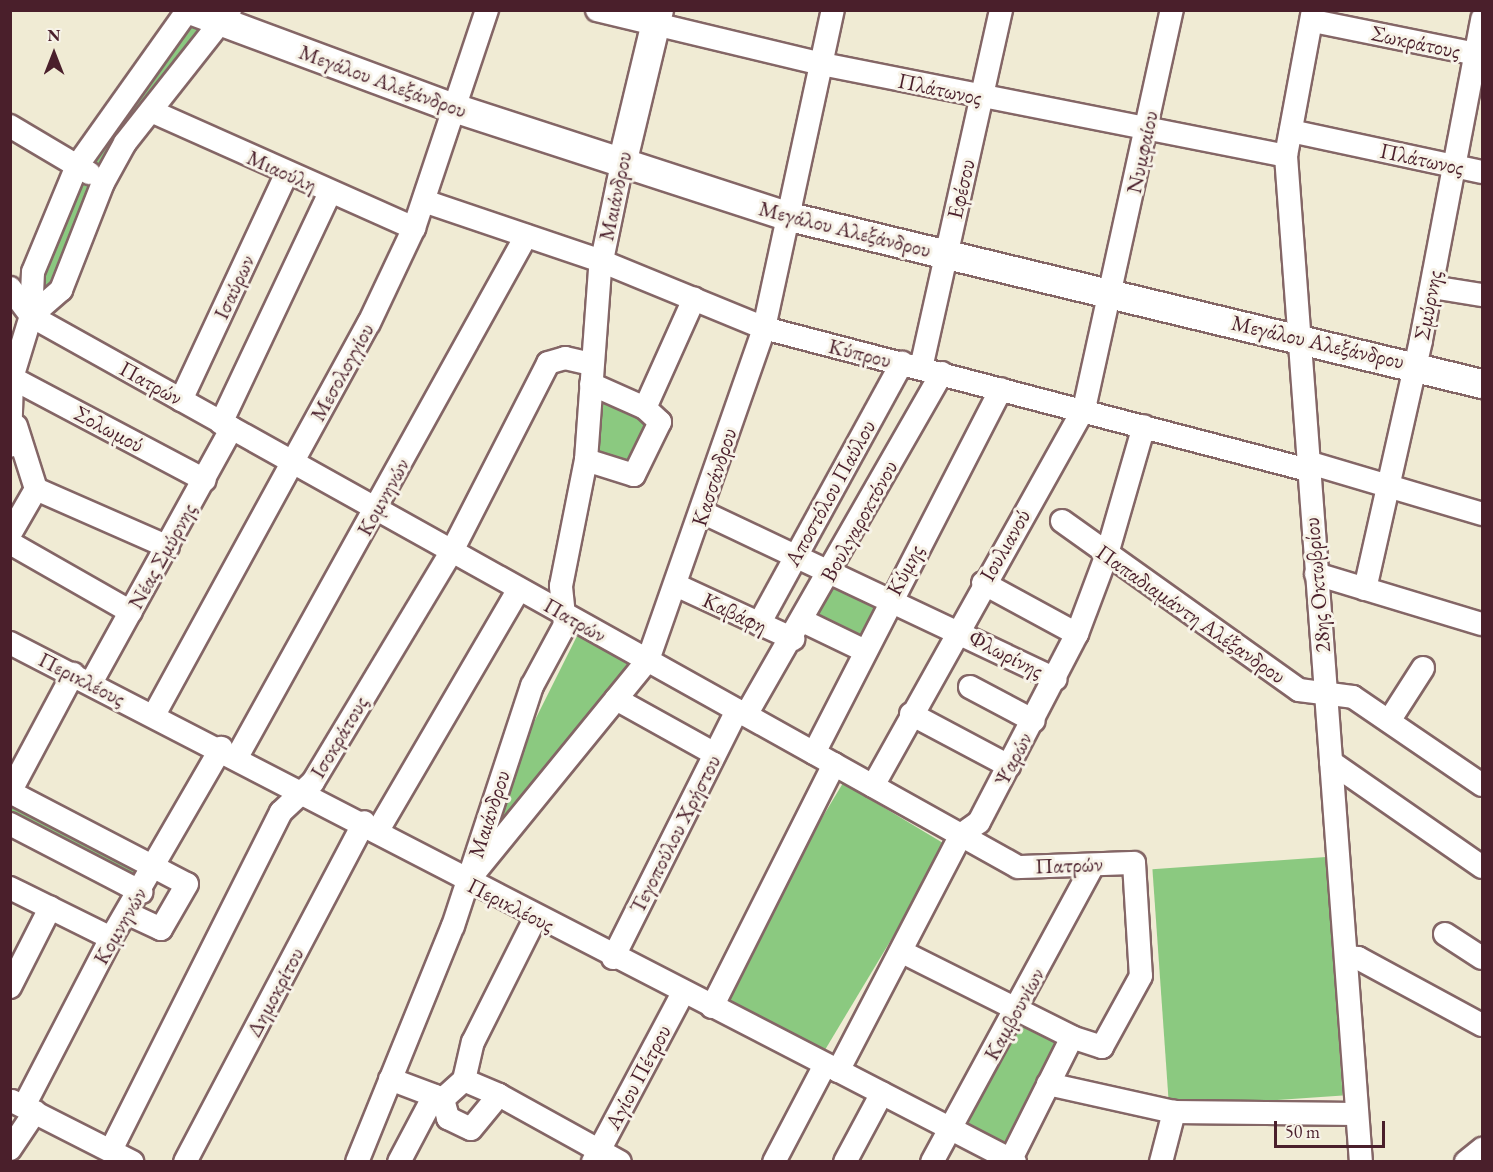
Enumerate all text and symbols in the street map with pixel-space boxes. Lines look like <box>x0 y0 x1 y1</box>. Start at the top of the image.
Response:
street label: Σωκράτους <box>1369 20 1463 64</box>
north arrow <box>24 24 84 84</box>
text: N <box>48 25 60 46</box>
street label: Μεγάλου Αλεξάνδρου <box>296 38 470 124</box>
street label: Πλάτωνος <box>896 67 984 111</box>
street label: Νυμφαίου <box>1120 108 1164 196</box>
street label: Πλάτωνος <box>1378 137 1466 181</box>
street label: Μιαούλη <box>243 144 321 198</box>
street label: Μαιάνδρου <box>593 149 637 243</box>
street label: Εφέσου <box>941 157 981 221</box>
street label: Μεγάλου Αλεξάνδρου <box>756 195 934 263</box>
street label: Ισαύρων <box>208 251 260 323</box>
street label: Σμύρνης <box>1408 268 1448 342</box>
street label: Μεγάλου Αλεξάνδρου <box>1229 309 1407 375</box>
street label: Μεσολογγίου <box>304 318 380 426</box>
street label: Κύπρου <box>826 332 894 374</box>
street label: Πατρών <box>115 355 187 411</box>
street label: Σολωμού <box>70 400 148 458</box>
street label: Αποστόλου Παύλου <box>779 415 881 571</box>
street label: Κασσάνδρου <box>686 425 742 529</box>
street label: Κομνηνών <box>351 454 415 540</box>
street label: Βουλγαροκτόνου <box>815 456 903 586</box>
street label: Νέας Σμύρνης <box>122 498 202 614</box>
street label: Ιουλιανού <box>974 504 1036 586</box>
street label: 28ης Οκτωβρίου <box>1298 516 1336 654</box>
street label: Παπαδιαμάντη Αλέξανδρου <box>1091 539 1291 689</box>
street label: Κύμης <box>881 540 929 600</box>
street label: Καβάφη <box>699 587 771 639</box>
street label: Πατρών <box>539 592 611 648</box>
street label: Φλωρίνης <box>964 624 1048 684</box>
street label: Περικλέους <box>34 646 130 712</box>
street label: Ισοκράτους <box>304 691 374 783</box>
street label: Ψαρών <box>988 728 1038 790</box>
street label: Τεγοπούλου Χρήστου <box>624 750 726 918</box>
street label: Μαιάνδρου <box>462 767 516 861</box>
street label: Πατρών <box>1035 851 1103 879</box>
street label: Περικλέους <box>463 872 559 938</box>
street label: Κομνηνών <box>87 883 153 969</box>
street label: Δημοκρίτου <box>240 943 310 1041</box>
street label: Καμβουνίων <box>978 963 1050 1065</box>
street label: Αγίου Πέτρου <box>599 1020 677 1134</box>
scale bar <box>1277 1109 1388 1147</box>
text: 50 m <box>1285 1120 1320 1143</box>

